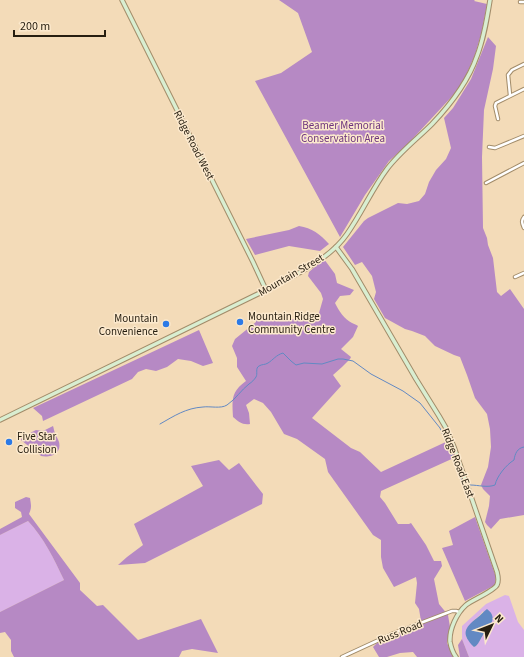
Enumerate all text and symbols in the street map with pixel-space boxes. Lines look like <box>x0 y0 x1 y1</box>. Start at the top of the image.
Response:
scale bar <box>14 12 105 38</box>
text: 200 m <box>20 18 50 35</box>
street label: Ridge Road West <box>170 108 218 183</box>
park label: Beamer Memorial Conservation Area <box>301 118 385 146</box>
street label: Mountain Street <box>255 250 327 300</box>
place label: Mountain Ridge Community Centre <box>248 309 335 337</box>
place label: Mountain Convenience <box>99 311 159 339</box>
marker: Mountain Ridge Community Centre <box>235 317 245 327</box>
marker: Mountain Convenience <box>161 319 171 329</box>
street label: Ridge Road East <box>438 426 478 500</box>
place label: Five Star Collision <box>17 429 57 457</box>
marker: Five Star Collision <box>4 437 14 447</box>
north arrow <box>472 605 512 645</box>
text: N <box>491 611 507 626</box>
street label: Russ Road <box>375 616 425 648</box>

